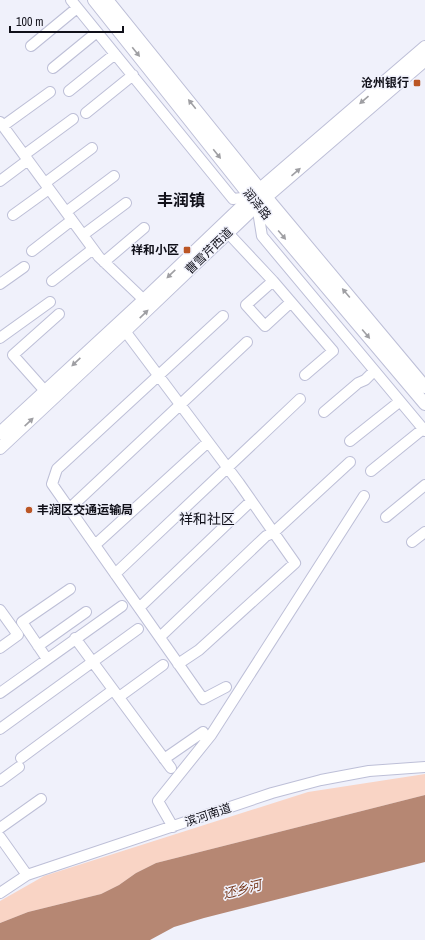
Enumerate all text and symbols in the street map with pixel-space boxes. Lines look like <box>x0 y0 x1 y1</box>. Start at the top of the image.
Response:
scale bar <box>10 8 123 34</box>
text: 100 m <box>16 14 43 30</box>
one-way arrow <box>132 47 140 58</box>
place label: 沧州银行 <box>361 75 409 91</box>
marker: 沧州银行 <box>412 78 422 88</box>
one-way arrow <box>358 96 369 105</box>
one-way arrow <box>187 99 196 110</box>
one-way arrow <box>213 149 221 160</box>
one-way arrow <box>290 167 301 176</box>
street label: 润泽路 <box>239 185 275 223</box>
district label: 丰润镇 <box>157 189 205 211</box>
street label: 曹雪芹西道 <box>182 224 236 278</box>
one-way arrow <box>278 230 287 240</box>
place label: 祥和小区 <box>131 242 179 258</box>
marker: 祥和小区 <box>182 245 192 255</box>
one-way arrow <box>166 269 176 279</box>
one-way arrow <box>342 287 351 298</box>
one-way arrow <box>139 309 149 318</box>
one-way arrow <box>361 330 370 339</box>
one-way arrow <box>71 358 81 367</box>
one-way arrow <box>23 417 34 426</box>
place label: 丰润区交通运输局 <box>37 502 133 518</box>
marker: 丰润区交通运输局 <box>24 505 34 515</box>
district label: 祥和社区 <box>179 510 235 528</box>
street label: 滨河南道 <box>183 800 233 830</box>
water label: 还乡河 <box>221 876 266 902</box>

